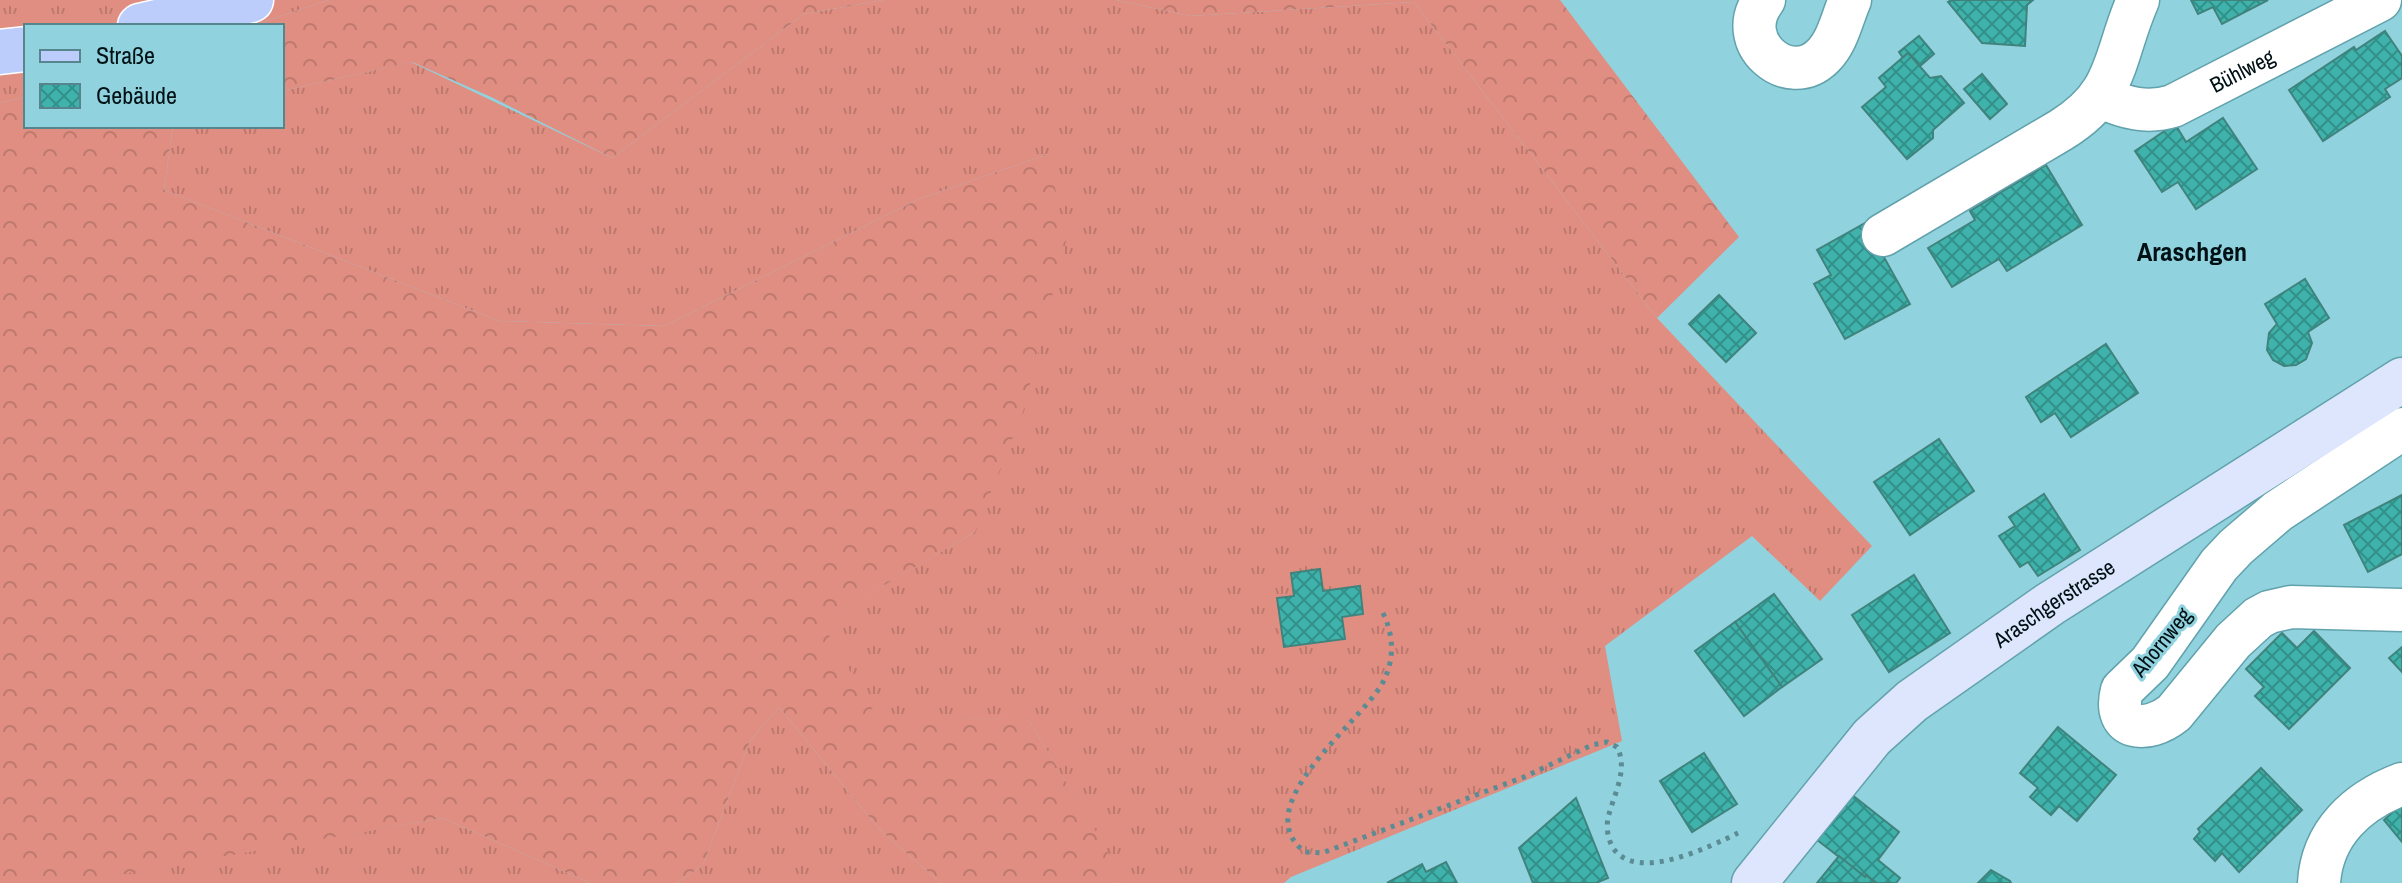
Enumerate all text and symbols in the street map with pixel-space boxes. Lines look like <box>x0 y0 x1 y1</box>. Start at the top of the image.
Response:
legend <box>24 24 284 128</box>
text: Straße <box>96 39 155 71</box>
street label: Bühlweg <box>2204 41 2280 100</box>
text: Gebäude <box>96 79 177 111</box>
district label: Araschgen <box>2137 234 2247 269</box>
street label: Araschgerstrasse <box>1986 552 2121 655</box>
street label: Ahornweg <box>2123 601 2198 684</box>

